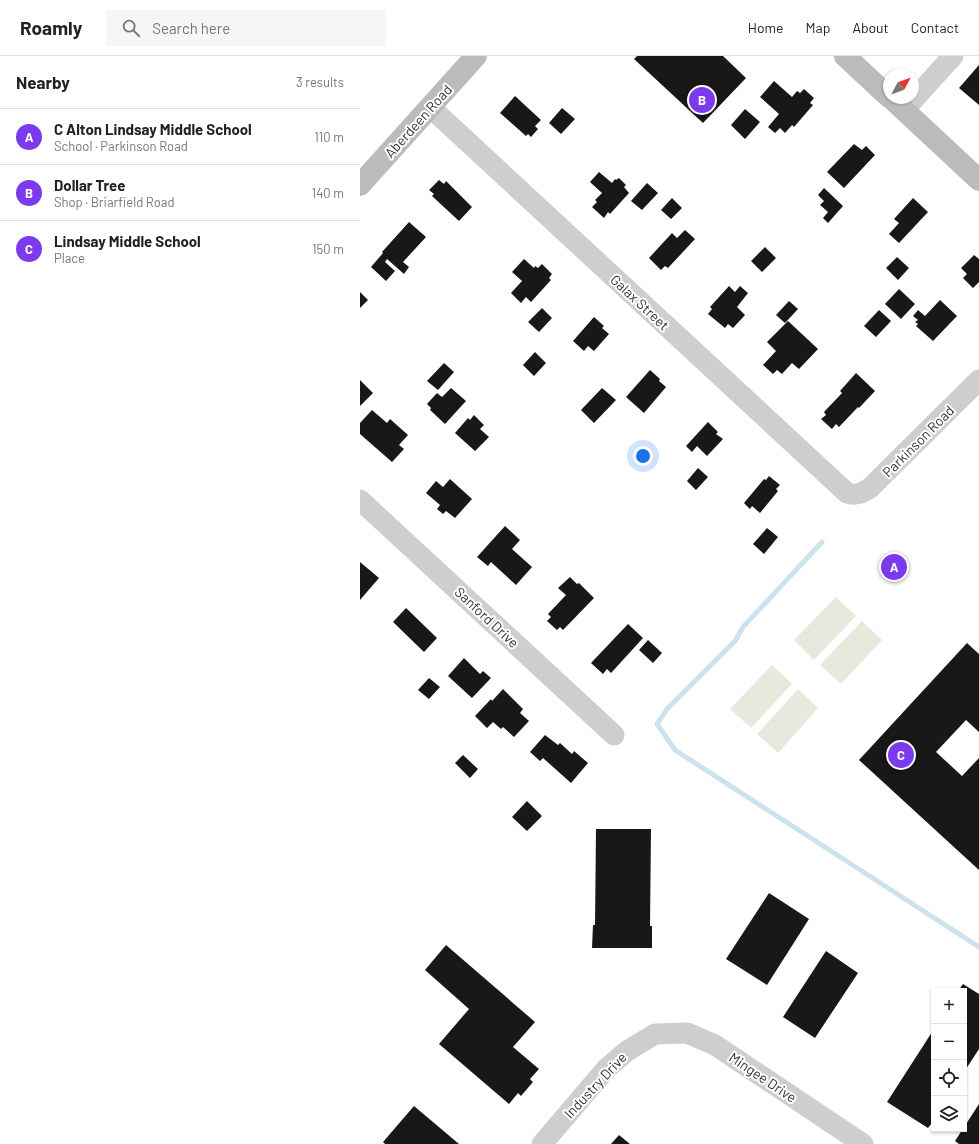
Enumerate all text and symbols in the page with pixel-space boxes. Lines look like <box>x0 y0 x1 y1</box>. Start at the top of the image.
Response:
search box <box>106 10 386 46</box>
text: Roamly <box>20 16 82 39</box>
icon: search <box>120 17 142 39</box>
text: Search here <box>152 19 230 37</box>
text: Home <box>748 19 784 36</box>
text: Map <box>806 19 830 36</box>
text: About <box>852 19 889 36</box>
text: Contact <box>911 19 959 36</box>
north arrow <box>883 68 919 104</box>
text: Nearby <box>16 72 70 92</box>
text: 3 results <box>296 74 344 90</box>
street label: Aberdeen Road <box>381 81 455 161</box>
pin: B <box>689 85 715 115</box>
text: C Alton Lindsay Middle School <box>54 120 252 138</box>
text: A <box>25 129 33 145</box>
text: 110 m <box>314 129 344 145</box>
text: School · Parkinson Road <box>54 138 188 154</box>
text: Dollar Tree <box>54 176 125 194</box>
text: B <box>25 185 33 201</box>
text: 140 m <box>312 185 344 201</box>
text: Shop · Briarfield Road <box>54 194 175 210</box>
text: Lindsay Middle School <box>54 232 201 250</box>
text: C <box>25 241 33 257</box>
text: 150 m <box>312 241 344 257</box>
text: Place <box>54 250 85 266</box>
street label: Galax Street <box>607 271 673 333</box>
street label: Parkinson Road <box>879 402 957 480</box>
your location <box>633 446 653 466</box>
pin: A <box>881 552 907 582</box>
street label: Sanford Drive <box>451 583 523 651</box>
pin: C <box>888 740 914 770</box>
map controls <box>931 988 967 1132</box>
button: + <box>931 988 967 1024</box>
button: − <box>931 1024 967 1060</box>
street label: Industry Drive <box>560 1048 630 1122</box>
street label: Mingee Drive <box>726 1048 800 1106</box>
button: locate <box>931 1060 967 1096</box>
button: layers <box>931 1096 967 1132</box>

